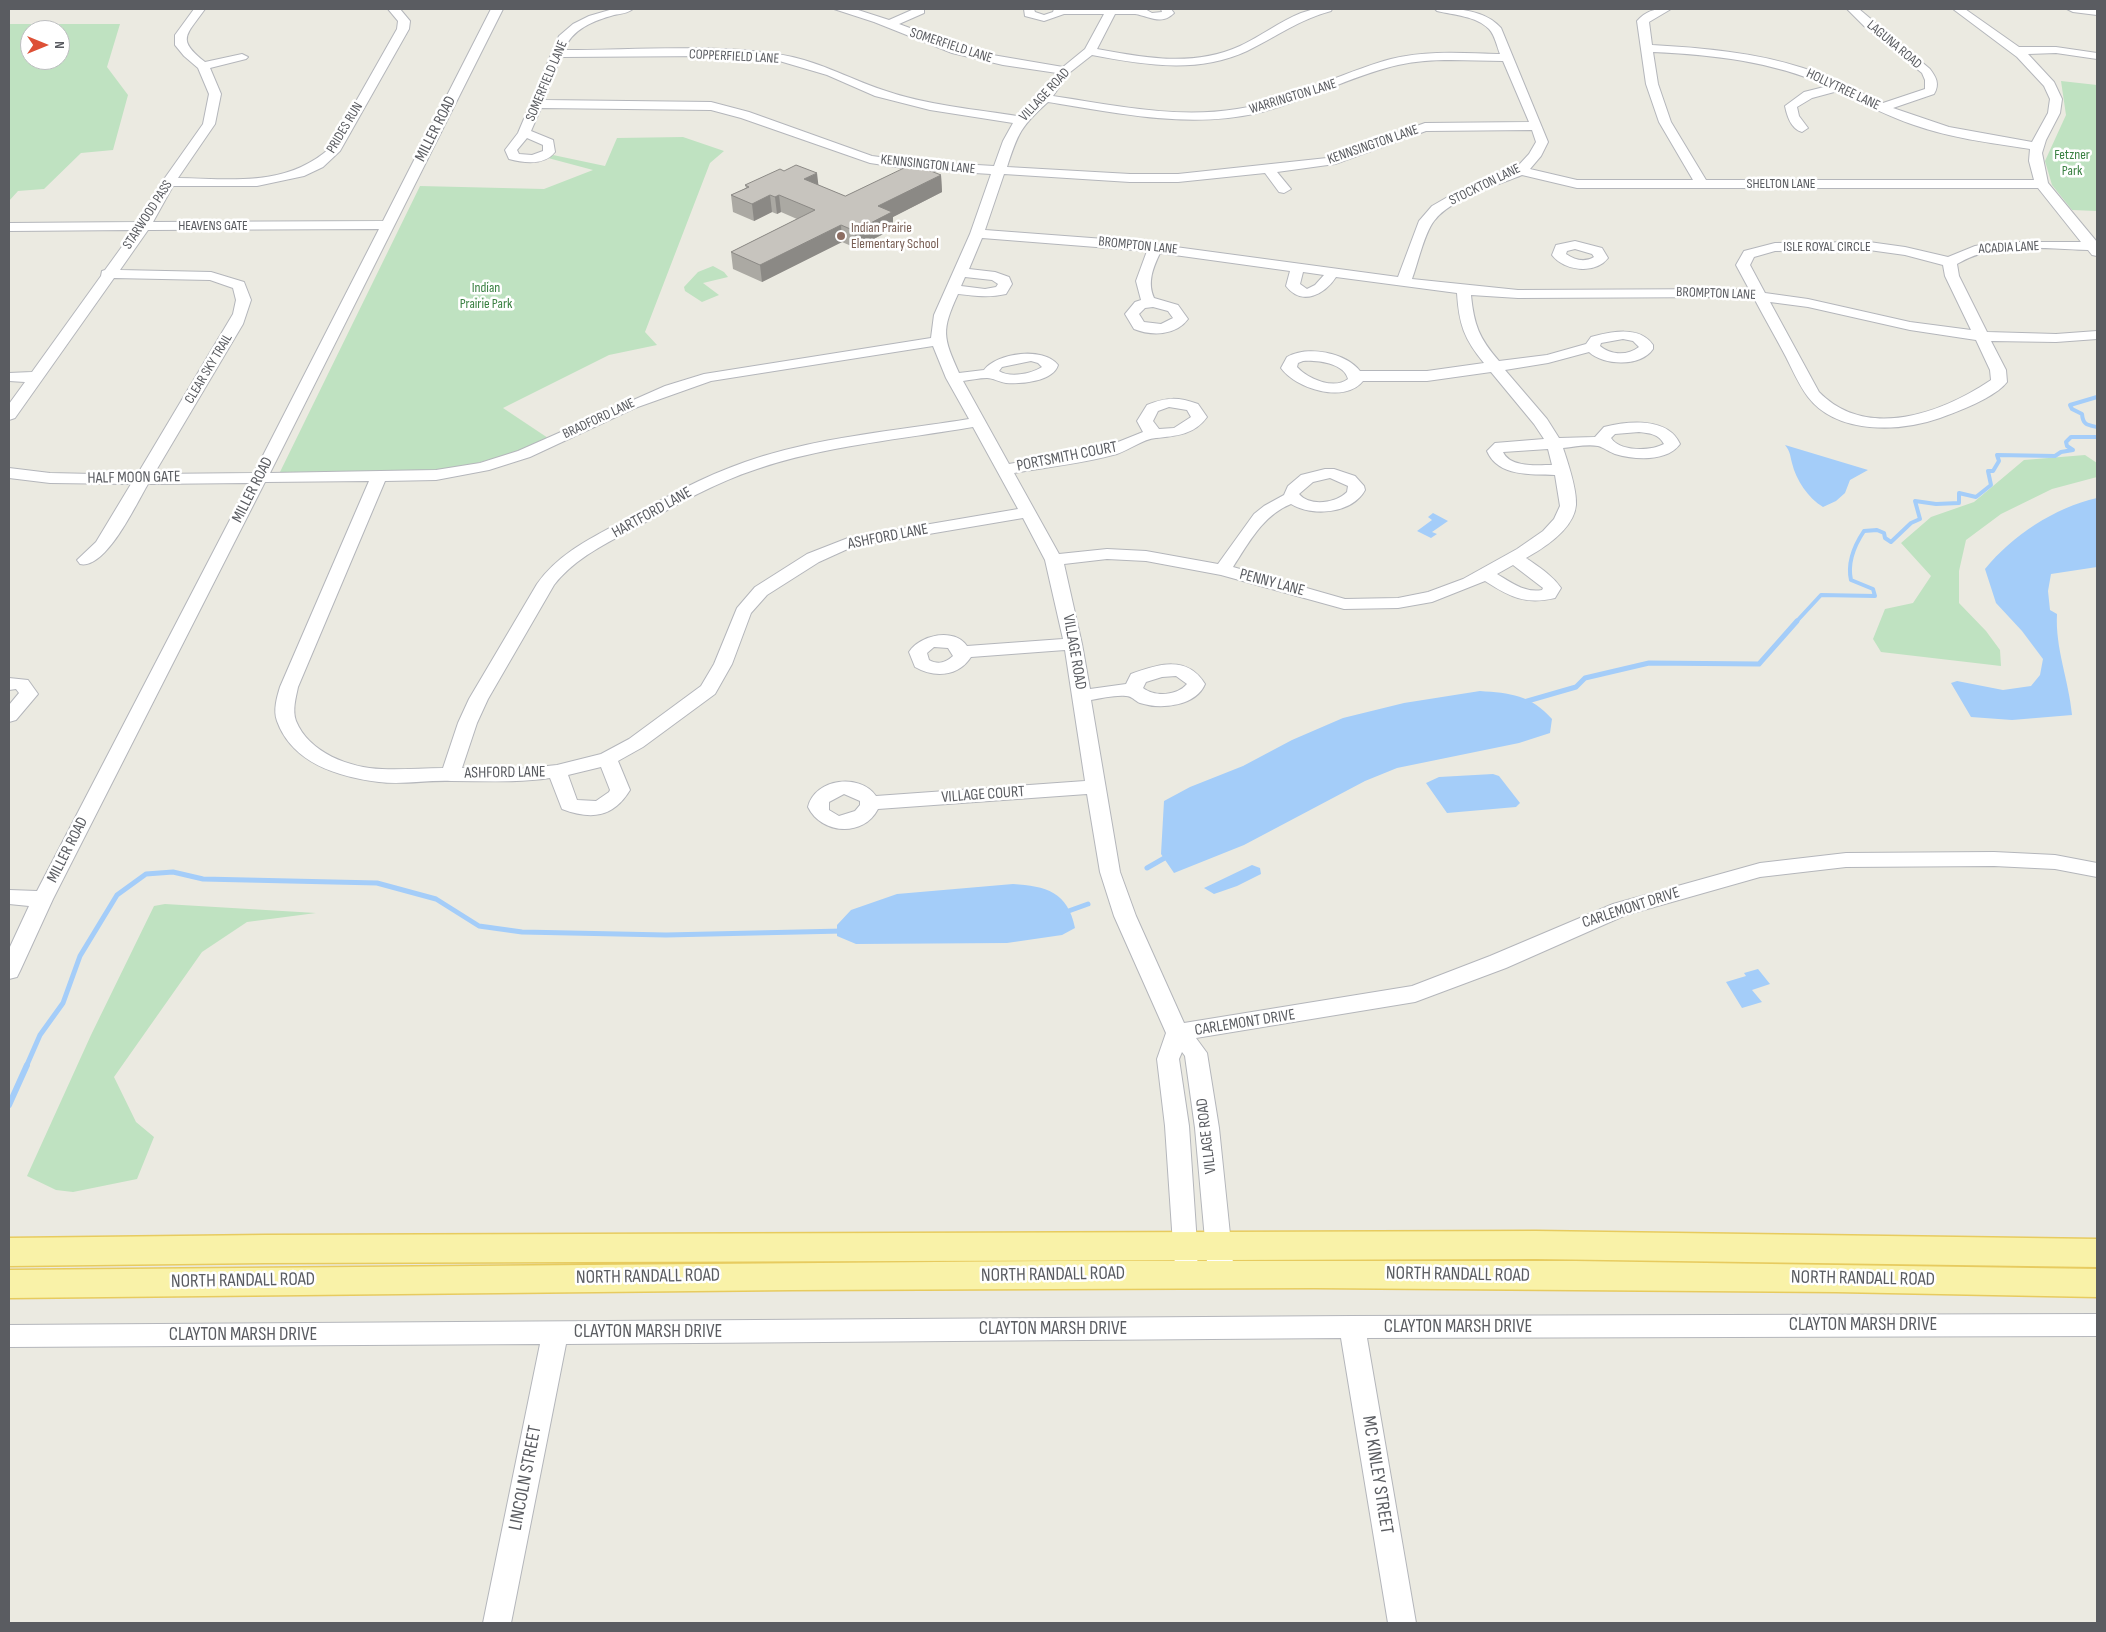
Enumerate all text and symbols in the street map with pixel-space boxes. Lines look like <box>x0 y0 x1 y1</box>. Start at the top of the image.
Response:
street label: LAGUNA ROAD <box>1863 17 1925 73</box>
north arrow <box>20 20 70 70</box>
street label: SOMERFIELD LANE <box>907 25 995 67</box>
street label: SOMERFIELD LANE <box>522 38 572 124</box>
text: N <box>51 41 68 49</box>
street label: COPPERFIELD LANE <box>688 46 780 68</box>
street label: VILLAGE ROAD <box>1016 65 1074 125</box>
street label: HOLLYTREE LANE <box>1803 66 1883 114</box>
street label: WARRINGTON LANE <box>1247 76 1339 118</box>
street label: MILLER ROAD <box>411 93 461 165</box>
street label: PRIDES RUN <box>323 99 367 157</box>
street label: KENNSINGTON LANE <box>1325 122 1421 168</box>
park label: Fetzner Park <box>2054 147 2090 180</box>
street label: KENNSINGTON LANE <box>880 152 976 178</box>
street label: STOCKTON LANE <box>1447 160 1523 210</box>
street label: SHELTON LANE <box>1746 176 1816 192</box>
street label: STARWOOD PASS <box>120 177 176 253</box>
street label: HEAVENS GATE <box>178 218 248 234</box>
place label: Indian Prairie Elementary School <box>851 220 939 252</box>
marker: Indian Prairie Elementary School <box>835 230 847 242</box>
street label: BROMPTON LANE <box>1098 233 1178 259</box>
street label: ACADIA LANE <box>1978 238 2040 258</box>
street label: ISLE ROYAL CIRCLE <box>1783 239 1871 255</box>
park label: Indian Prairie Park <box>460 280 512 312</box>
street label: BROMPTON LANE <box>1676 284 1756 304</box>
street label: CLEAR SKY TRAIL <box>182 331 236 407</box>
street label: BRADFORD LANE <box>560 395 638 443</box>
street label: PORTSMITH COURT <box>1015 438 1119 476</box>
street label: MILLER ROAD <box>228 454 278 526</box>
street label: HALF MOON GATE <box>87 468 181 488</box>
street label: HARTFORD LANE <box>609 483 695 543</box>
street label: ASHFORD LANE <box>846 520 930 554</box>
street label: PENNY LANE <box>1237 565 1307 601</box>
street label: VILLAGE ROAD <box>1058 613 1090 691</box>
street label: ASHFORD LANE <box>464 763 546 783</box>
street label: VILLAGE COURT <box>941 783 1025 807</box>
street label: MILLER ROAD <box>43 814 93 886</box>
street label: CARLEMONT DRIVE <box>1580 883 1682 933</box>
street label: CARLEMONT DRIVE <box>1193 1006 1297 1040</box>
street label: VILLAGE ROAD <box>1193 1097 1221 1175</box>
street label: NORTH RANDALL ROAD <box>981 1262 1125 1288</box>
street label: NORTH RANDALL ROAD <box>1386 1262 1530 1288</box>
street label: NORTH RANDALL ROAD <box>576 1264 720 1290</box>
street label: NORTH RANDALL ROAD <box>1791 1266 1935 1292</box>
street label: NORTH RANDALL ROAD <box>171 1268 315 1294</box>
street label: CLAYTON MARSH DRIVE <box>1789 1314 1937 1336</box>
street label: CLAYTON MARSH DRIVE <box>1384 1316 1532 1338</box>
street label: CLAYTON MARSH DRIVE <box>979 1318 1127 1340</box>
street label: CLAYTON MARSH DRIVE <box>574 1321 722 1343</box>
street label: CLAYTON MARSH DRIVE <box>169 1324 317 1346</box>
street label: MC KINLEY STREET <box>1356 1414 1398 1536</box>
street label: LINCOLN STREET <box>505 1423 547 1533</box>

